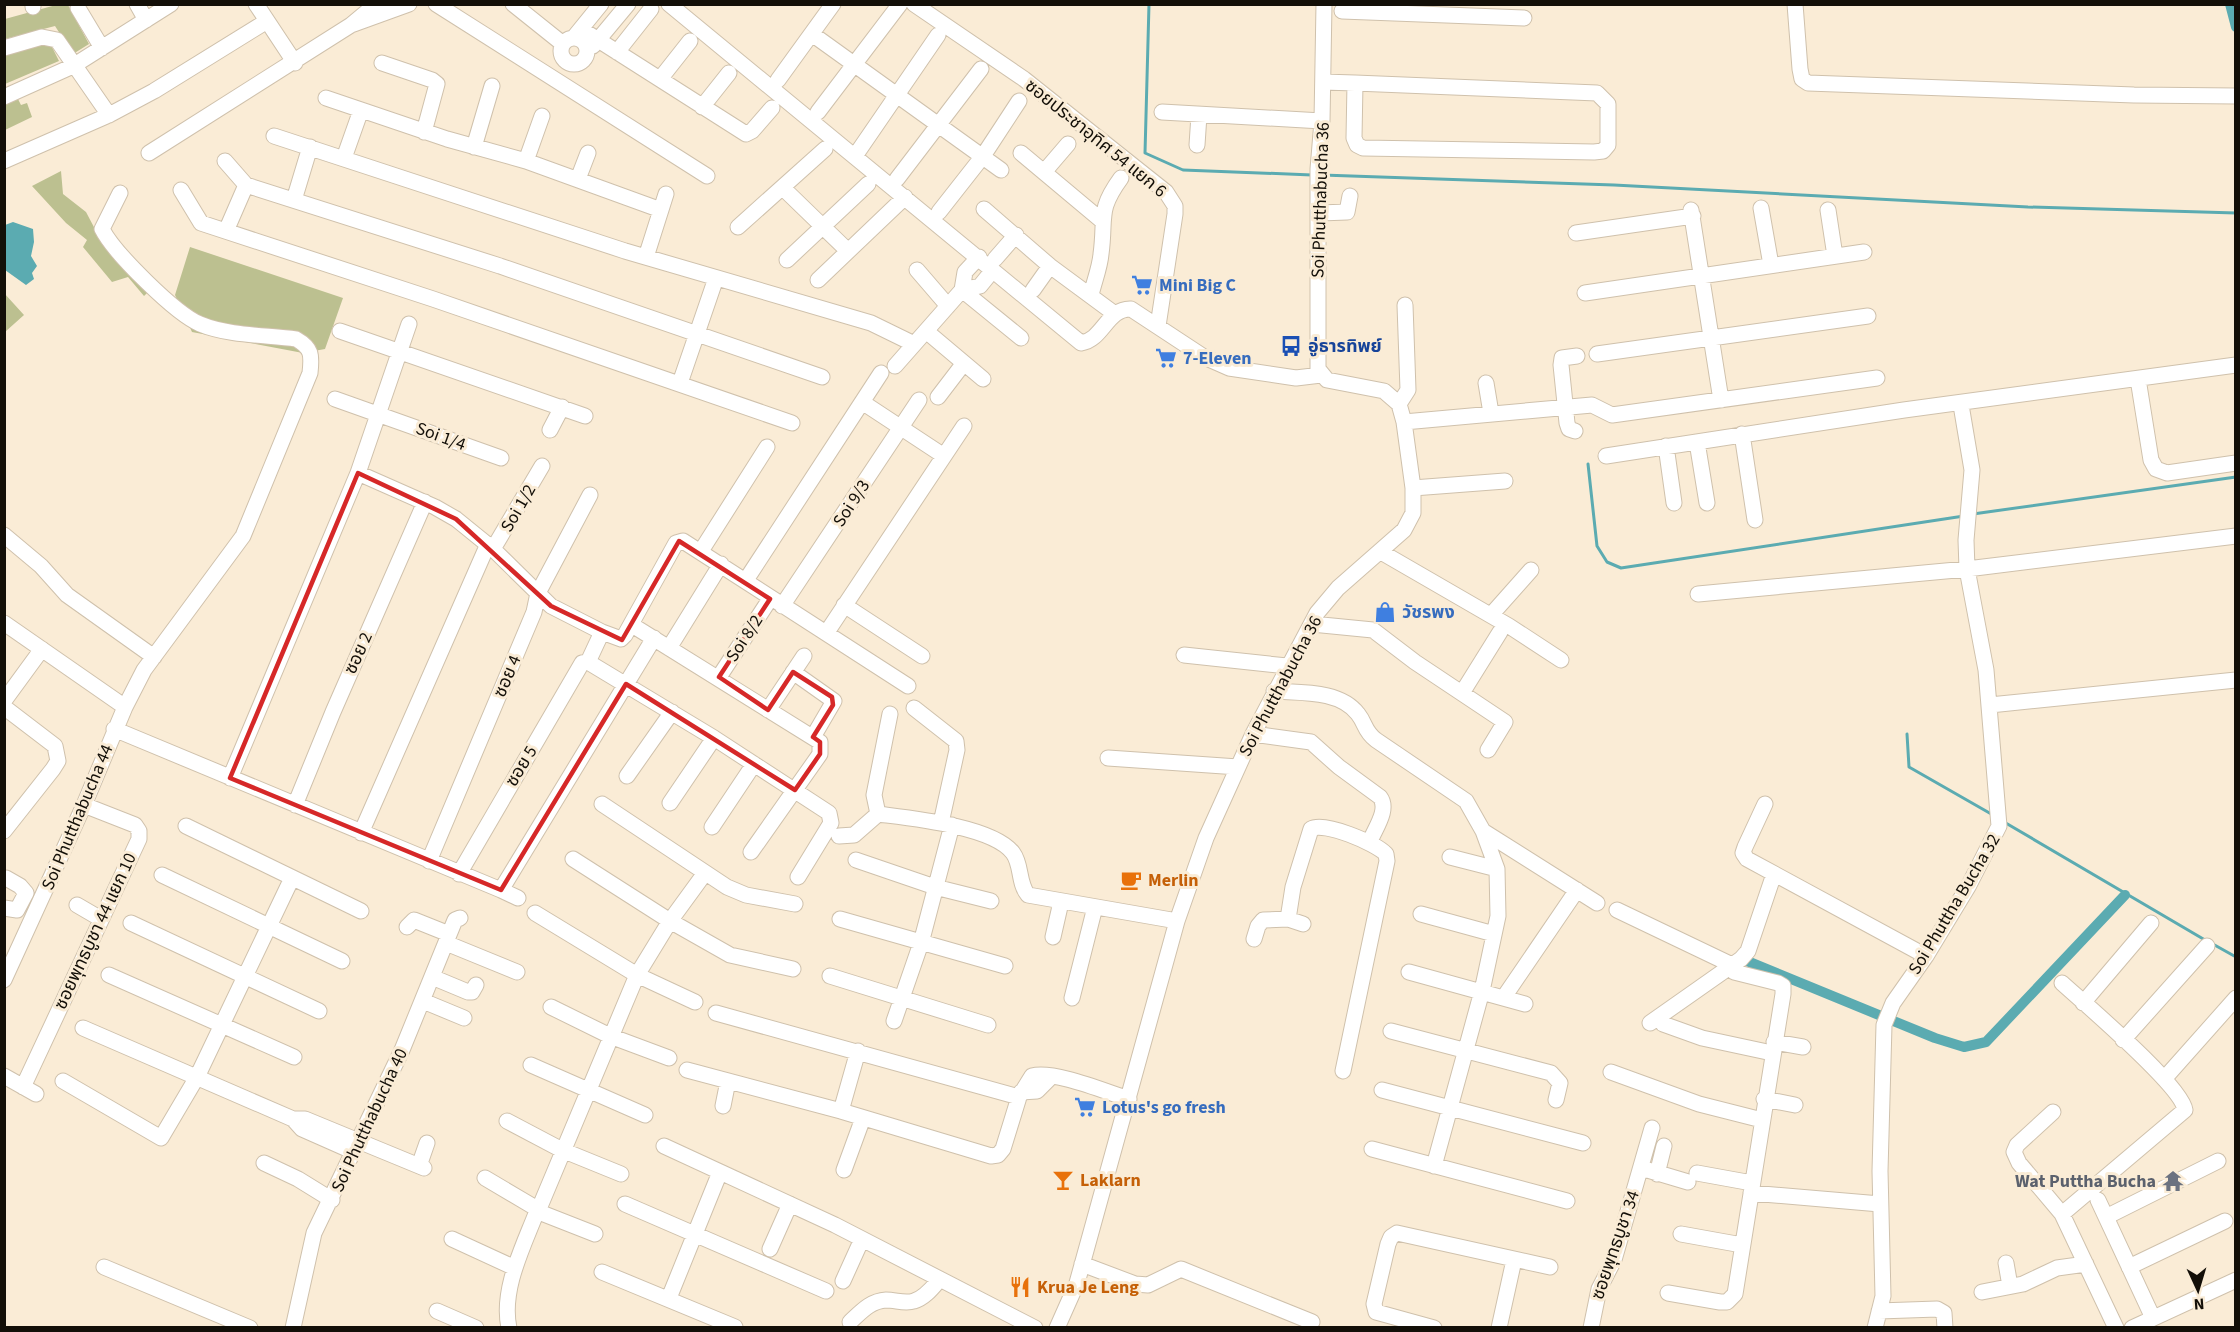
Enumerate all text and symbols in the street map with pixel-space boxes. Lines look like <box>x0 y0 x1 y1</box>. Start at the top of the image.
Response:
street label: ซอยประชาอุทิศ 54 แยก 6 <box>1020 73 1172 203</box>
street label: Soi Phutthabucha 36 <box>1305 122 1336 278</box>
supermarket icon: Mini Big C <box>1130 273 1154 297</box>
place label: Mini Big C <box>1159 273 1237 298</box>
bus stop icon: อู่ธารทิพย์ <box>1279 334 1303 358</box>
place label: อู่ธารทิพย์ <box>1308 334 1382 359</box>
supermarket icon: 7-Eleven <box>1154 346 1178 370</box>
place label: 7-Eleven <box>1183 346 1252 371</box>
street label: Soi 1/4 <box>412 416 469 457</box>
street label: Soi 9/3 <box>827 475 876 532</box>
street label: Soi 1/2 <box>495 480 542 537</box>
shop icon: วัชรพง <box>1373 600 1397 624</box>
place label: วัชรพง <box>1402 600 1455 625</box>
street label: Soi 8/2 <box>720 610 769 667</box>
street label: Soi Phutthabucha 36 <box>1233 611 1328 761</box>
street label: ซอย 2 <box>338 628 379 678</box>
street label: ซอย 4 <box>487 651 528 701</box>
street label: Soi Phutthabucha 44 <box>35 740 119 894</box>
street label: ซอย 5 <box>499 741 543 791</box>
street label: Soi Phuttha Bucha 32 <box>1902 829 2006 979</box>
street label: ซอยพุทธบูชา 44 แยก 10 <box>48 849 143 1014</box>
cafe icon: Merlin <box>1119 868 1143 892</box>
place label: Merlin <box>1148 868 1199 893</box>
street label: Soi Phutthabucha 40 <box>325 1044 414 1196</box>
supermarket icon: Lotus's go fresh <box>1073 1095 1097 1119</box>
place label: Lotus's go fresh <box>1102 1095 1226 1120</box>
bar icon: Laklarn <box>1051 1168 1075 1192</box>
place label: Laklarn <box>1080 1168 1141 1193</box>
place label: Wat Puttha Bucha <box>2015 1169 2156 1194</box>
temple icon: Wat Puttha Bucha <box>2161 1169 2185 1193</box>
street label: ซอยพุทธบูชา 34 <box>1585 1187 1646 1303</box>
north arrow <box>2168 1260 2228 1320</box>
restaurant icon: Krua Je Leng <box>1008 1275 1032 1299</box>
place label: Krua Je Leng <box>1037 1275 1139 1300</box>
text: N <box>2193 1293 2205 1315</box>

